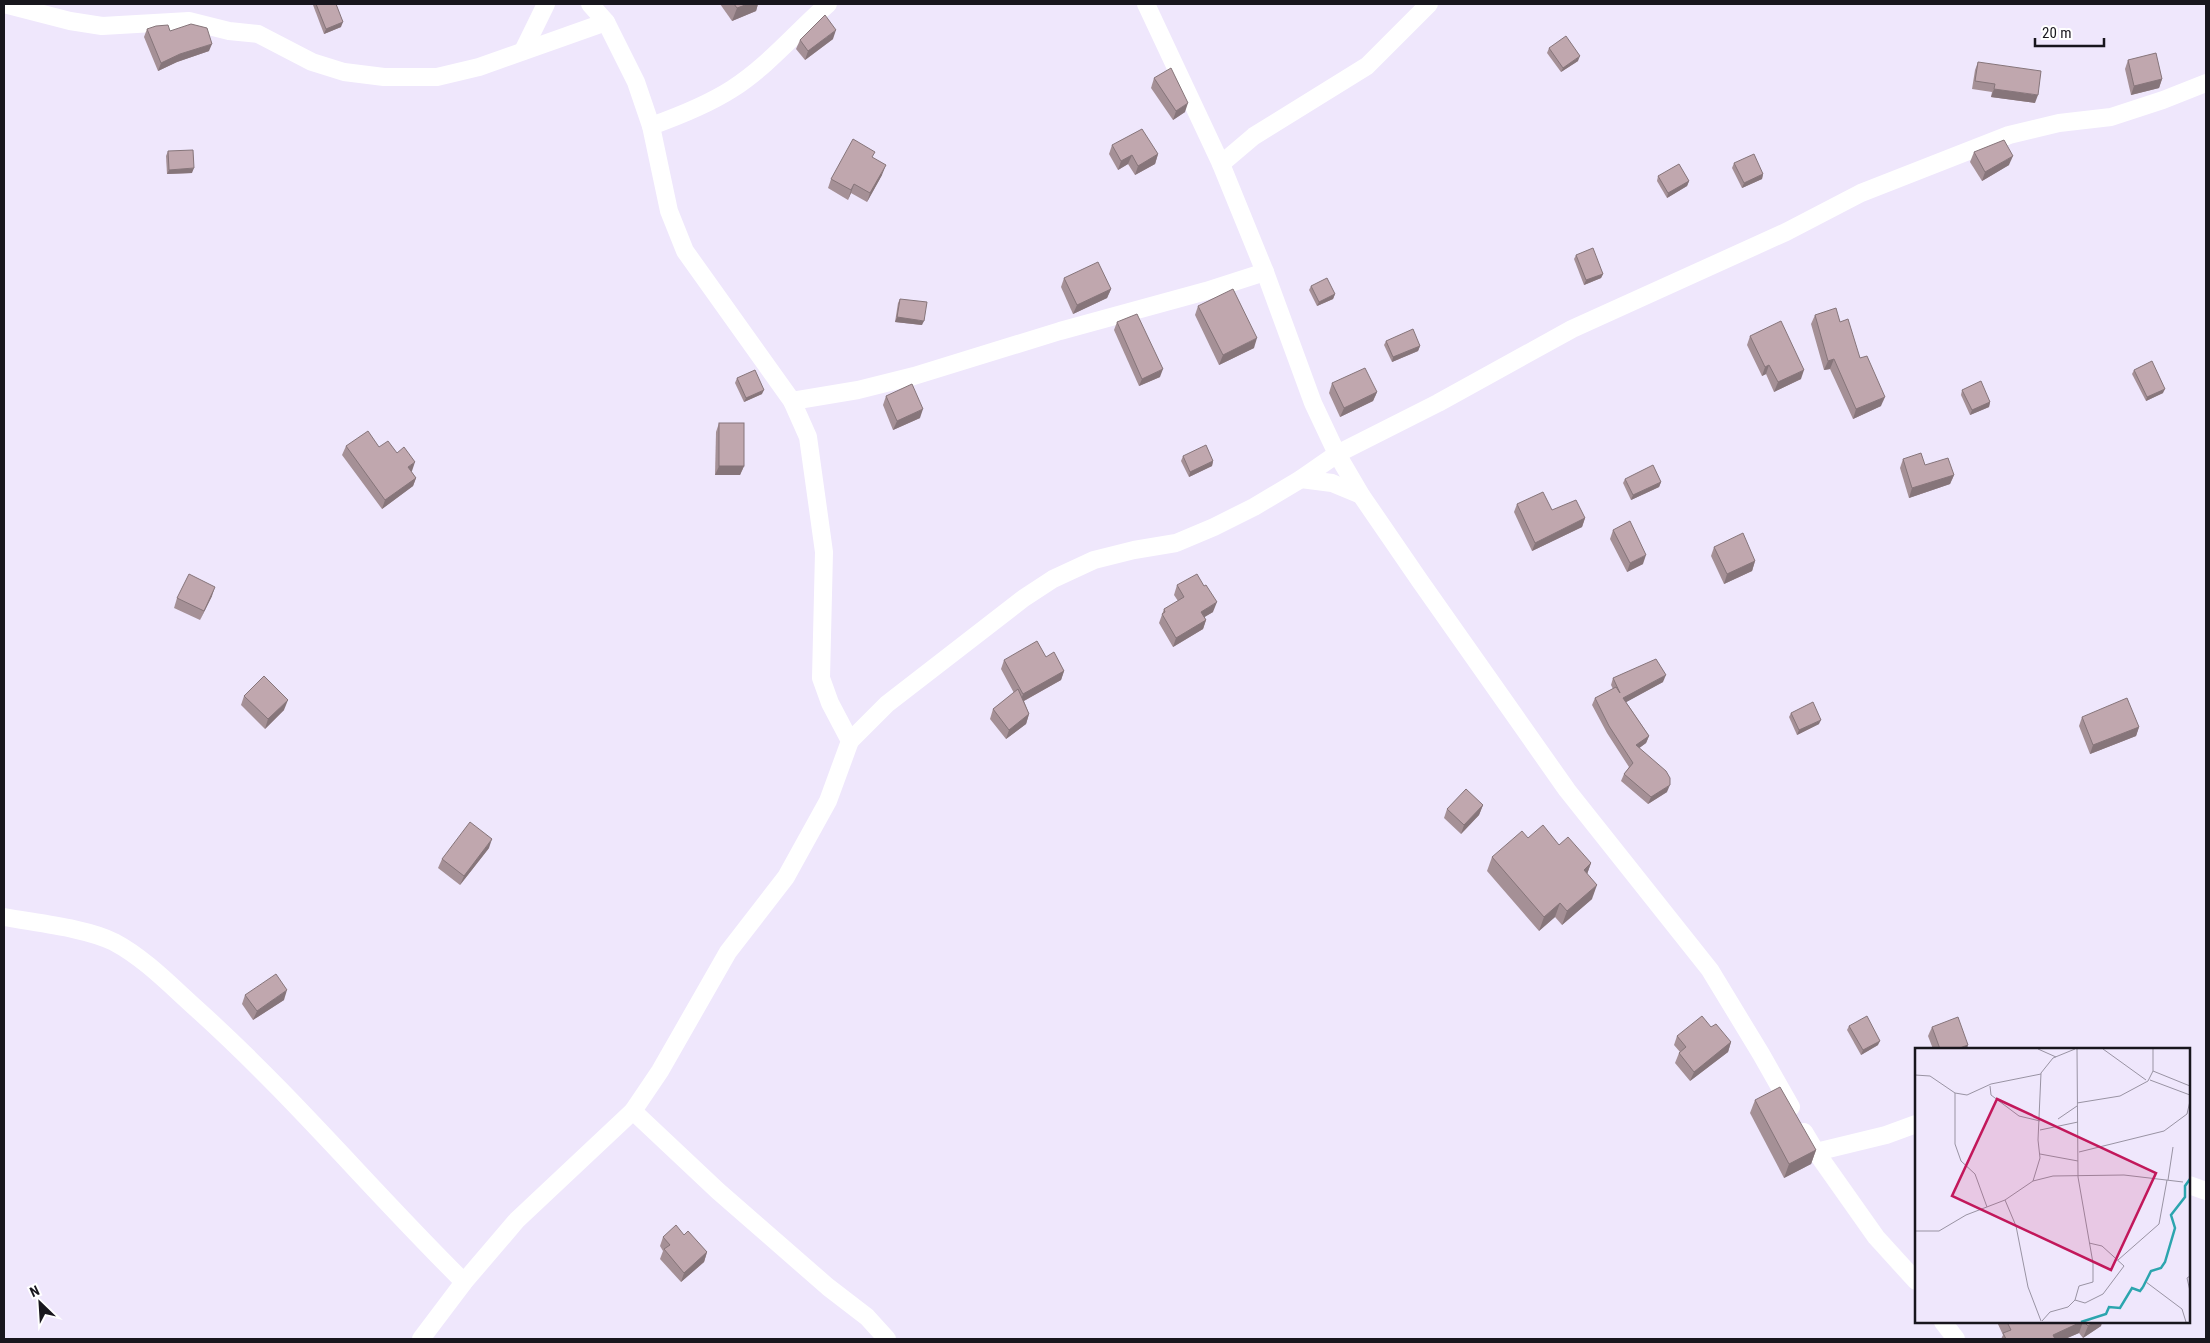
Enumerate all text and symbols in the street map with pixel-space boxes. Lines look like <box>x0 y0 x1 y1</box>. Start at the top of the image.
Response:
scale bar <box>2035 15 2104 47</box>
text: 20 m <box>2042 24 2072 42</box>
inset map <box>1915 1048 2190 1323</box>
north arrow <box>15 1278 65 1328</box>
text: N <box>27 1282 42 1300</box>

